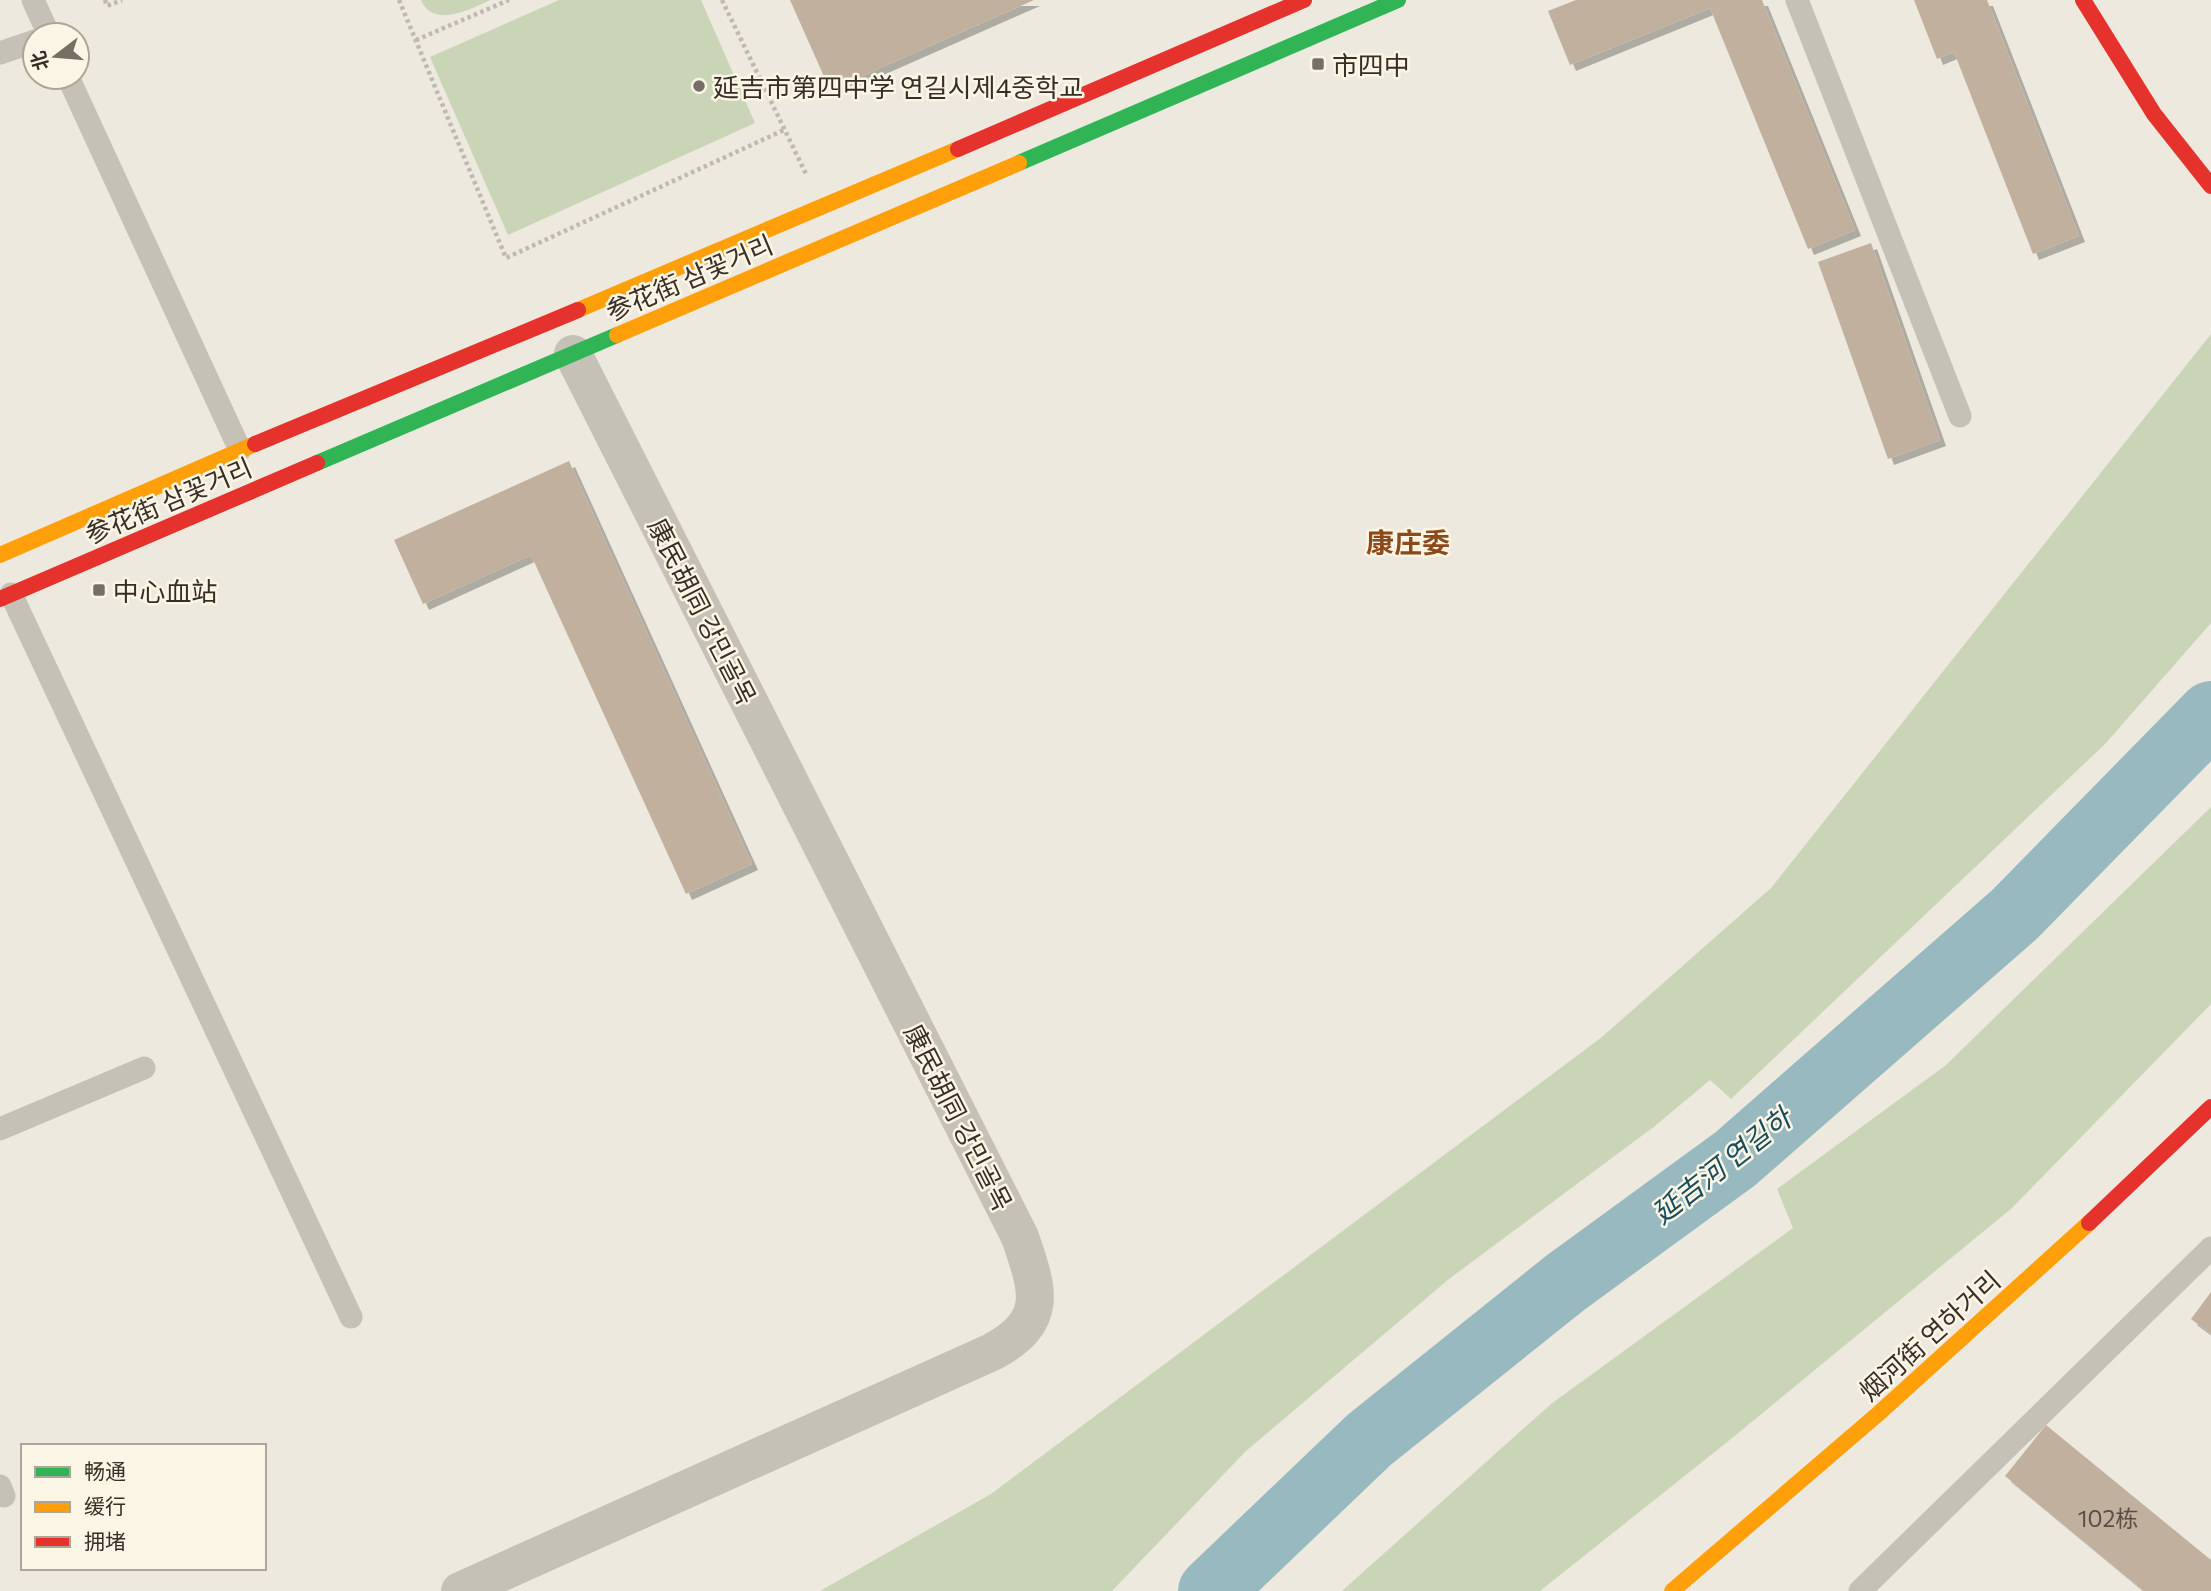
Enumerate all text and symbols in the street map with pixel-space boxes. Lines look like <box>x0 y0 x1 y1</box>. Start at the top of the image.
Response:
north arrow <box>21 21 91 91</box>
text: 北 <box>26 49 53 73</box>
place label: 市四中 <box>1332 49 1410 80</box>
marker: 市四中 <box>1310 56 1326 72</box>
place label: 延吉市第四中学 연길시제4중학교 <box>713 71 1083 102</box>
marker: 延吉市第四中学 연길시제4중학교 <box>691 78 707 94</box>
street label: 参花街 삼꽃거리 <box>601 228 777 326</box>
street label: 参花街 삼꽃거리 <box>80 451 256 549</box>
street label: 康民胡同 강민골목 <box>643 513 763 709</box>
district label: 康庄委 <box>1366 525 1450 559</box>
place label: 中心血站 <box>113 575 217 606</box>
marker: 中心血站 <box>91 582 107 598</box>
street label: 康民胡同 강민골목 <box>899 1019 1019 1215</box>
water label: 延吉河 연길하 <box>1645 1098 1800 1230</box>
street label: 烟河街 연하거리 <box>1852 1264 2006 1406</box>
legend <box>21 1444 266 1570</box>
text: 畅通 <box>84 1458 126 1483</box>
text: 缓行 <box>84 1493 126 1518</box>
house number: 102栋 <box>2078 1504 2138 1532</box>
text: 拥堵 <box>84 1528 126 1553</box>

